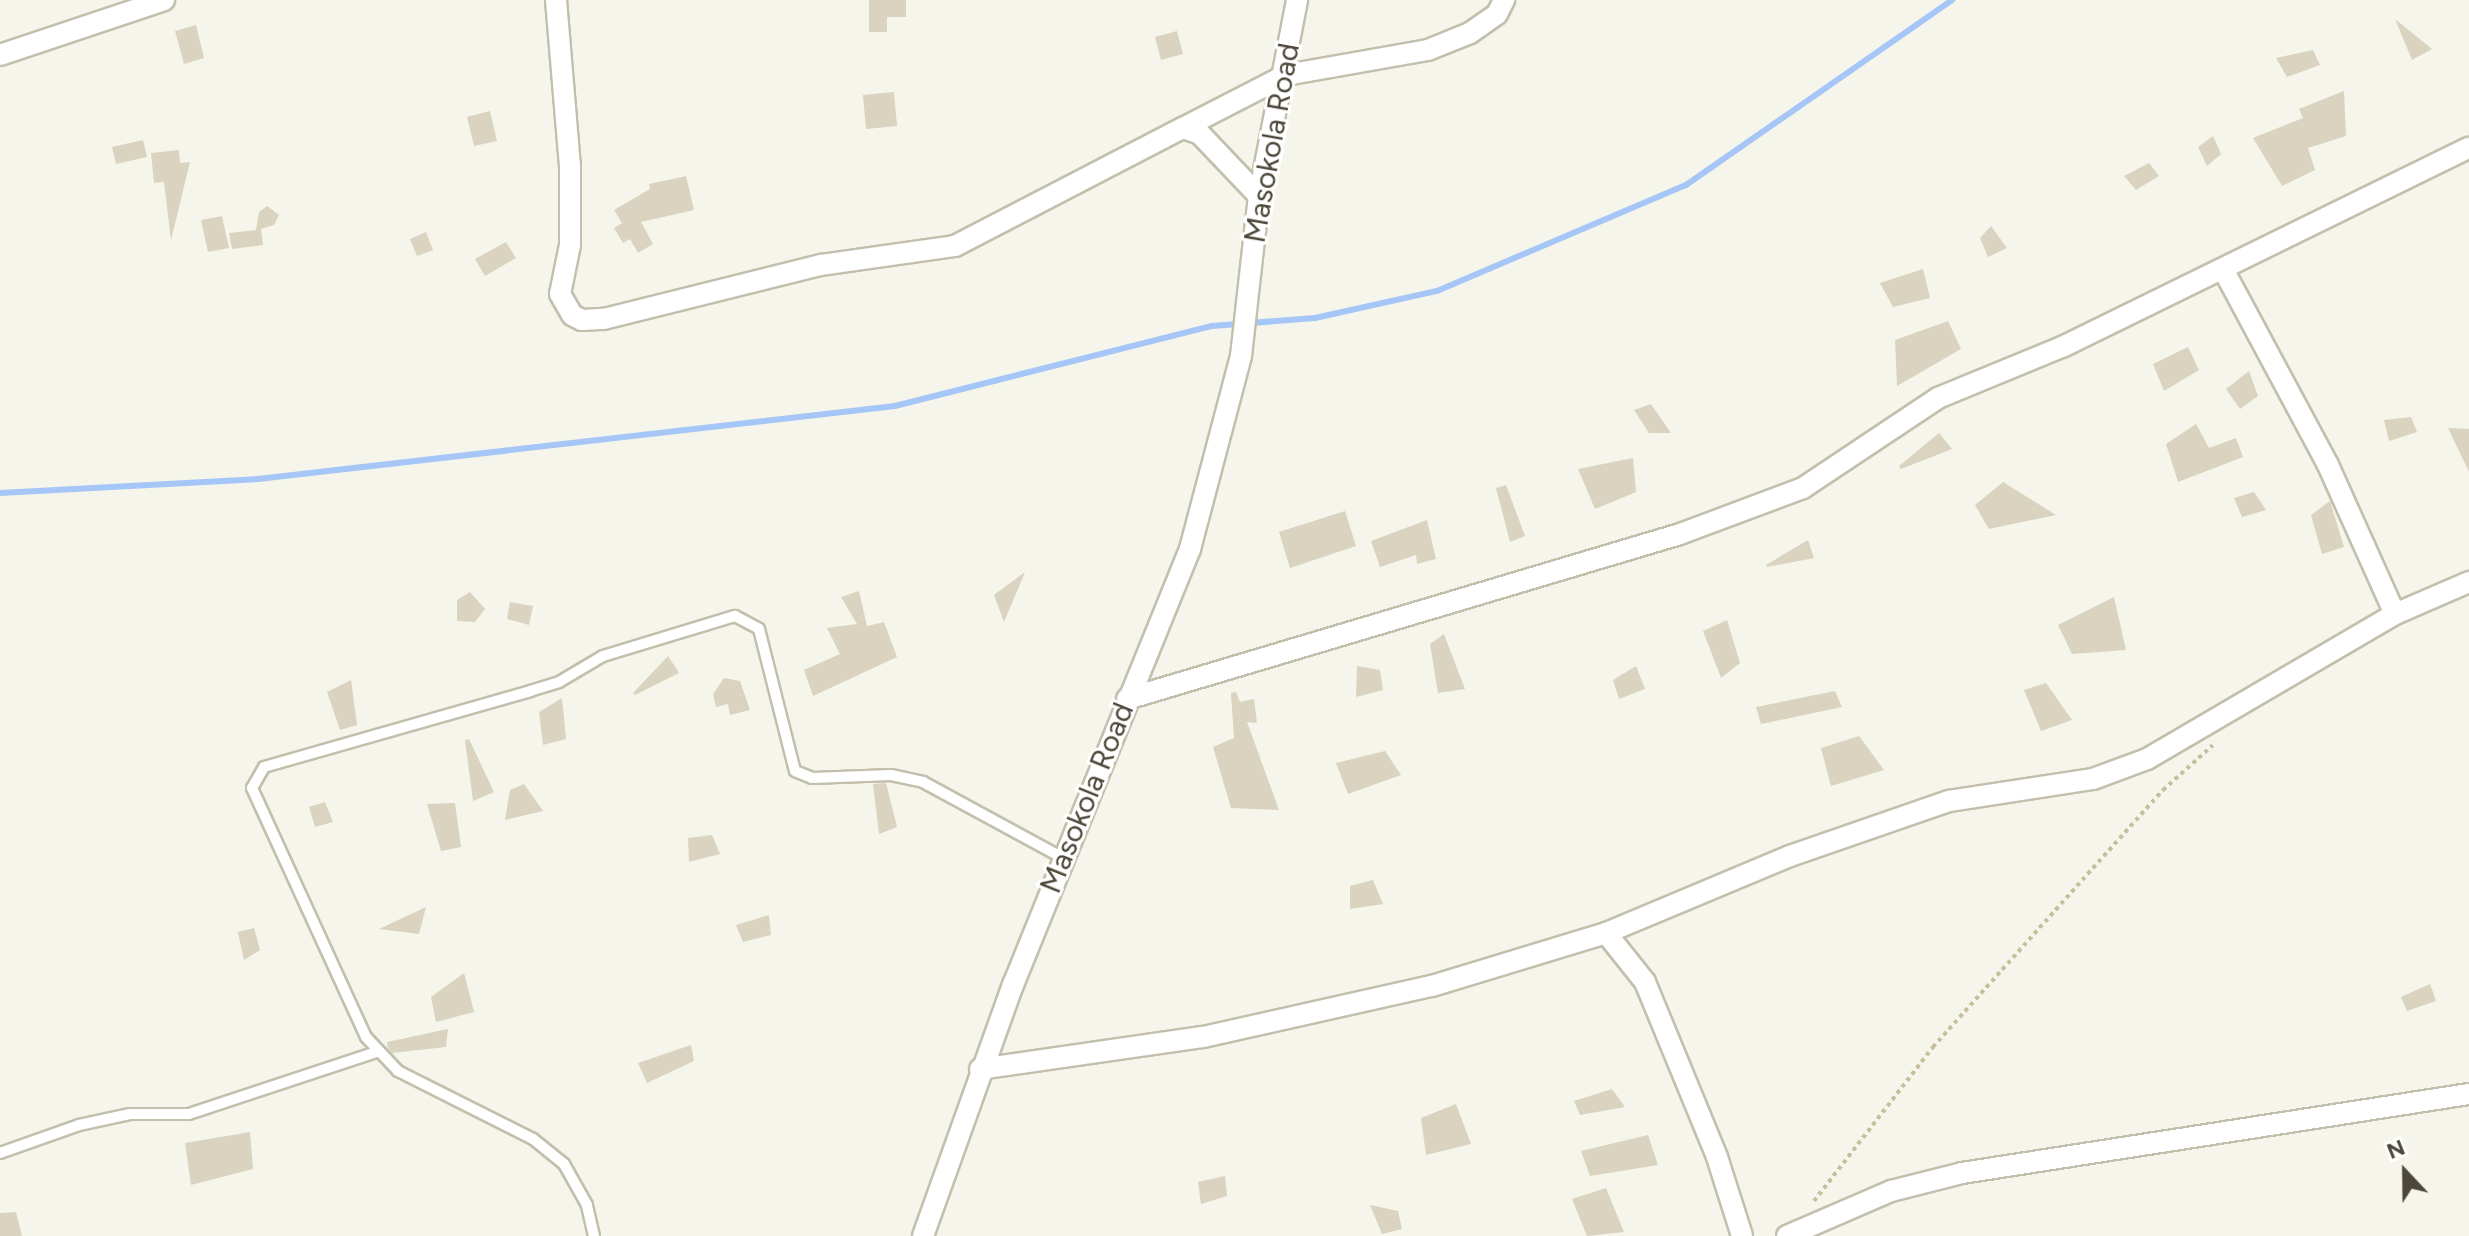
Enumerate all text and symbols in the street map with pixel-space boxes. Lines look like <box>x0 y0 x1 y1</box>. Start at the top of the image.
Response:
street label: Masokola Road <box>1237 40 1307 246</box>
street label: Masokola Road <box>1032 698 1142 898</box>
north arrow <box>2365 1132 2445 1212</box>
text: N <box>2383 1134 2409 1165</box>

